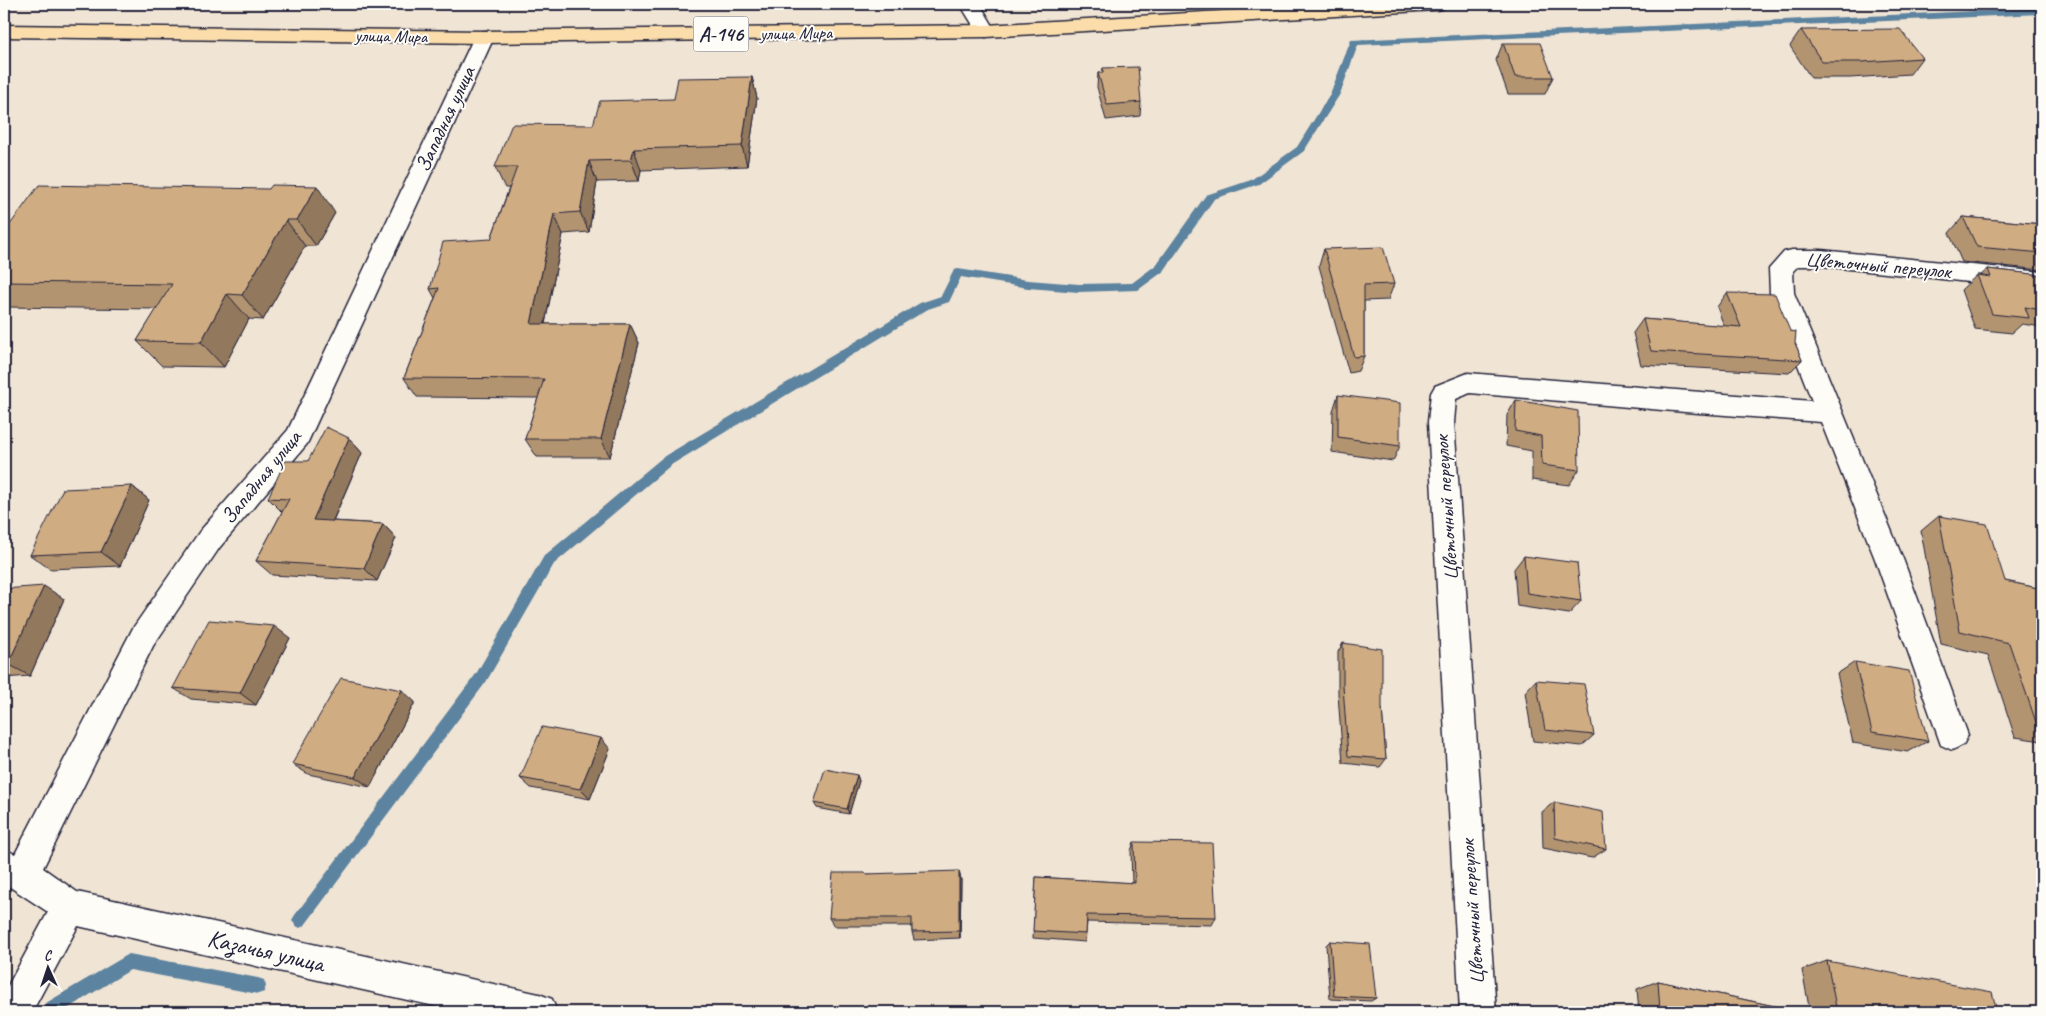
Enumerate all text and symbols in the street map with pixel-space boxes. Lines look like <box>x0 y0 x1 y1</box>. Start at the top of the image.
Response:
road number: А-146 <box>694 16 748 52</box>
street label: улица Мира <box>759 21 834 45</box>
street label: улица Мира <box>354 24 429 48</box>
street label: Западная улица <box>409 61 481 176</box>
street label: Цветочный переулок <box>1804 246 1954 284</box>
street label: Западная улица <box>215 423 308 529</box>
street label: Цветочный переулок <box>1428 432 1464 581</box>
street label: Цветочный переулок <box>1454 836 1490 985</box>
street label: Казачья улица <box>204 922 330 982</box>
north arrow <box>22 944 72 994</box>
text: С <box>43 947 53 964</box>

